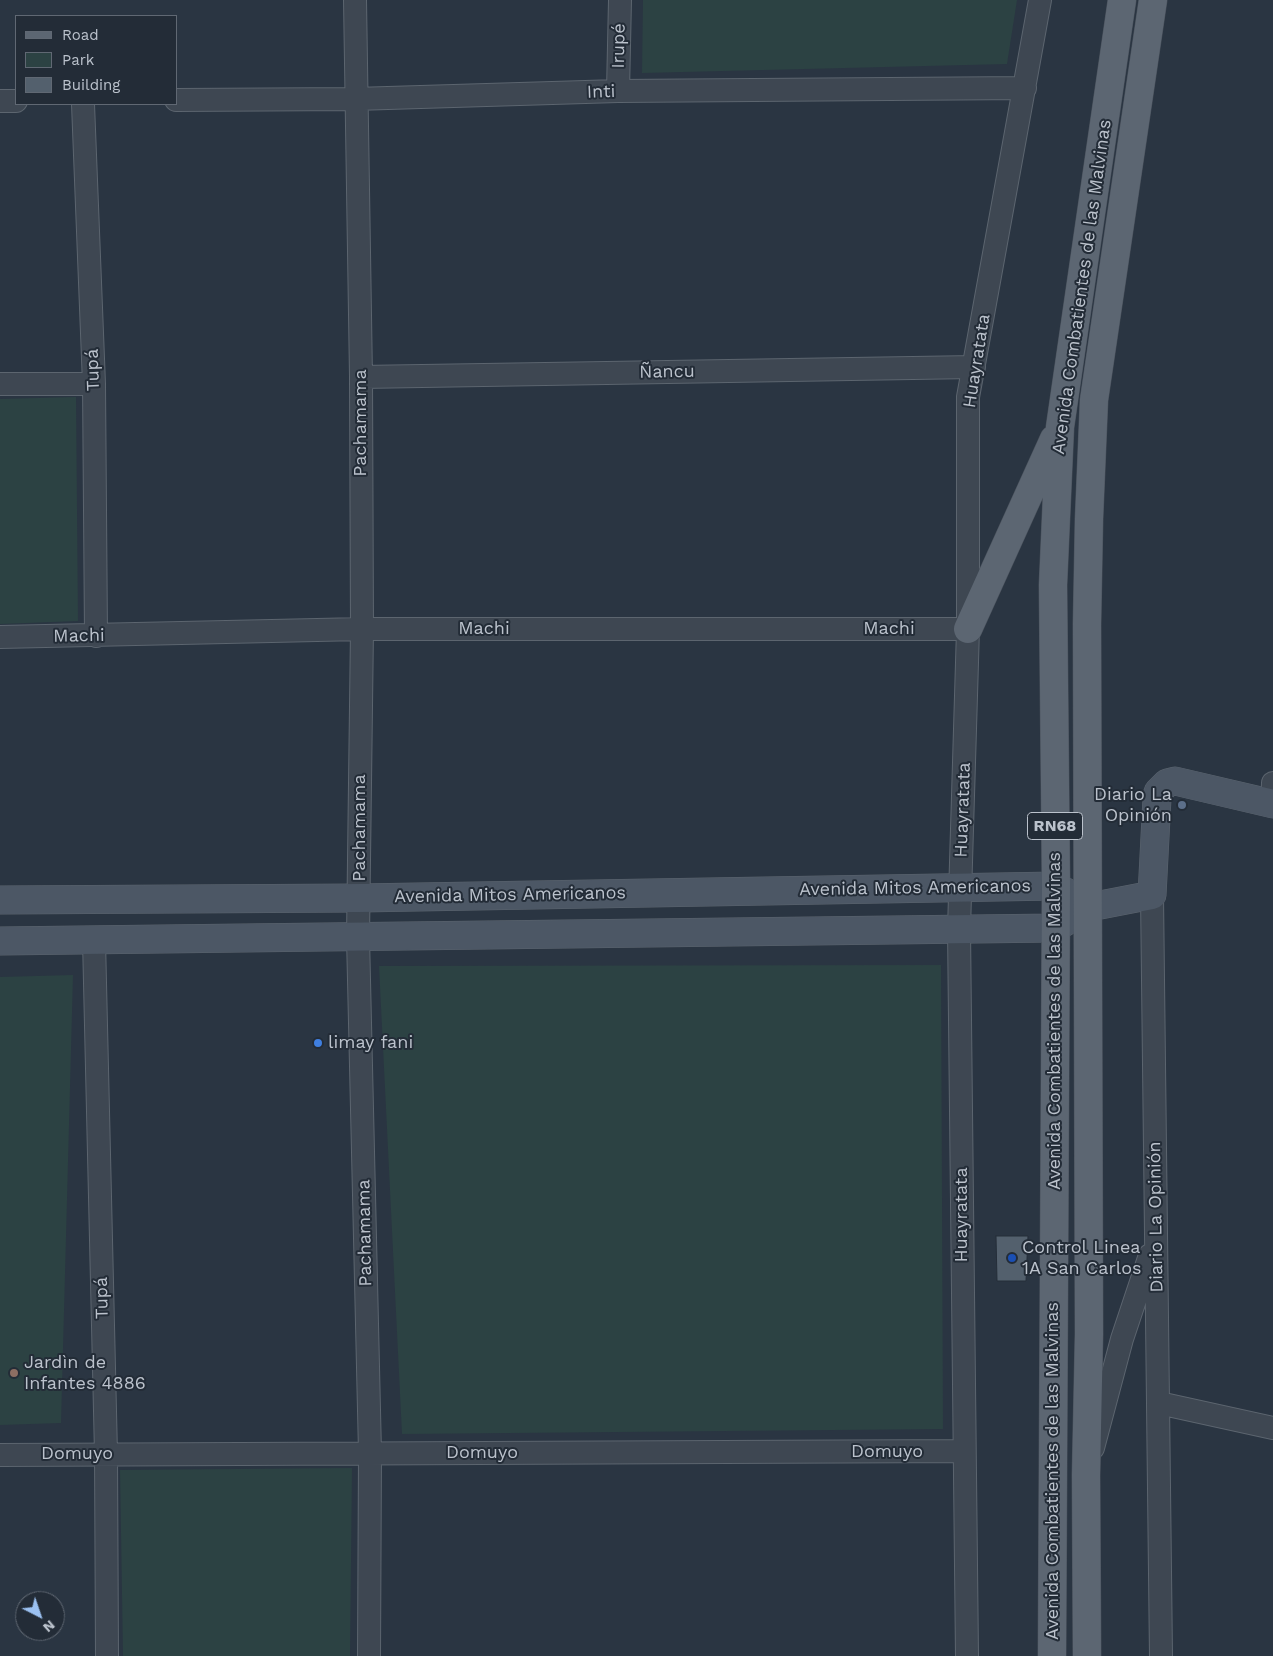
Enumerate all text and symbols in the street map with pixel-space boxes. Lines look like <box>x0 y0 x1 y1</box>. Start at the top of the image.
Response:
legend <box>15 15 178 105</box>
street label: Irupé <box>608 23 630 69</box>
text: Road <box>62 26 99 44</box>
text: Park <box>62 51 94 69</box>
text: Building <box>62 76 120 94</box>
street label: Inti <box>586 81 616 103</box>
street label: Avenida Combatientes de las Malvinas <box>1048 118 1116 456</box>
street label: Huayratata <box>959 312 995 410</box>
street label: Tupá <box>81 348 105 392</box>
street label: Ñancu <box>639 361 695 383</box>
street label: Pachamama <box>350 369 372 477</box>
street label: Machi <box>458 618 510 640</box>
street label: Machi <box>863 618 915 640</box>
street label: Machi <box>53 625 105 647</box>
street label: Huayratata <box>951 762 975 858</box>
street label: Pachamama <box>349 774 371 882</box>
place label: Diario La Opinión <box>1094 784 1172 826</box>
marker: Diario La Opinión <box>1176 799 1188 811</box>
road number: RN68 <box>1028 812 1082 839</box>
street label: Avenida Combatientes de las Malvinas <box>1044 852 1066 1190</box>
street label: Avenida Mitos Americanos <box>799 875 1031 901</box>
street label: Avenida Mitos Americanos <box>394 882 626 908</box>
place label: limay fani <box>328 1032 413 1054</box>
marker: limay fani <box>312 1037 324 1049</box>
street label: Diario La Opinión <box>1144 1141 1168 1293</box>
street label: Huayratata <box>951 1167 973 1263</box>
street label: Pachamama <box>353 1179 377 1287</box>
place label: Control Linea 1A San Carlos <box>1022 1237 1142 1280</box>
marker: Control Linea 1A San Carlos <box>1006 1252 1018 1264</box>
street label: Tupá <box>91 1277 113 1319</box>
street label: Avenida Combatientes de las Malvinas <box>1042 1302 1064 1640</box>
place label: Jardìn de Infantes 4886 <box>24 1352 146 1395</box>
marker: Jardìn de Infantes 4886 <box>8 1367 20 1379</box>
street label: Domuyo <box>851 1441 923 1463</box>
street label: Domuyo <box>446 1442 518 1464</box>
street label: Domuyo <box>41 1443 113 1465</box>
north arrow <box>15 1591 65 1641</box>
text: N <box>40 1617 58 1636</box>

